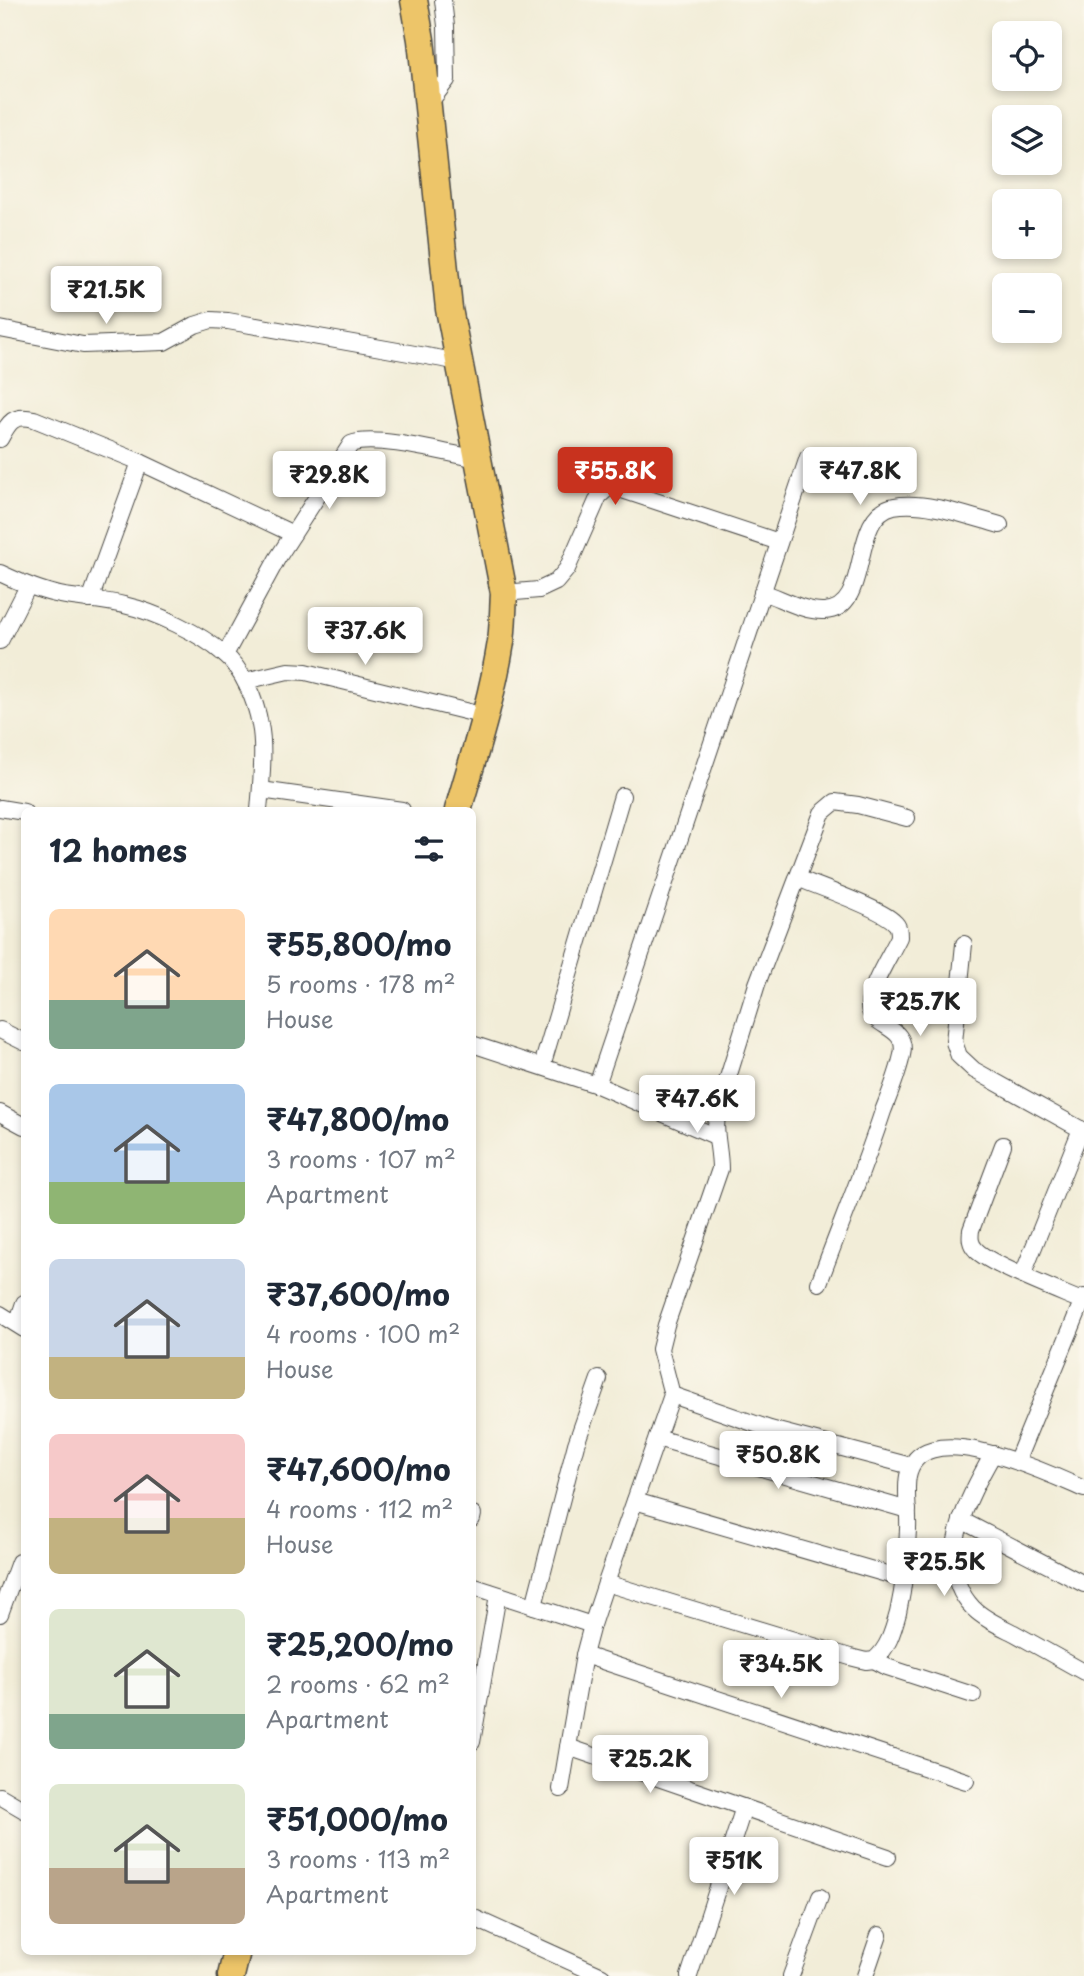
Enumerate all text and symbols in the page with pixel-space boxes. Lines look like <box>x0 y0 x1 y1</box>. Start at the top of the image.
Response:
map controls <box>992 21 1062 343</box>
button: locate <box>992 21 1062 91</box>
button: layers <box>992 105 1062 175</box>
button: + <box>992 189 1062 259</box>
pin: ₹21.5K <box>49 266 163 326</box>
text: ₹21.5K <box>67 271 145 306</box>
button: − <box>992 273 1062 343</box>
pin: ₹55.8K <box>558 448 672 507</box>
pin: ₹47.8K <box>803 448 917 507</box>
pin: ₹29.8K <box>272 452 386 511</box>
text: ₹55.8K <box>574 452 656 487</box>
text: ₹47.8K <box>819 452 901 487</box>
text: ₹29.8K <box>289 456 369 491</box>
pin: ₹37.6K <box>308 608 422 667</box>
text: ₹37.6K <box>324 612 406 647</box>
text: 12 homes <box>49 827 187 872</box>
icon: filters <box>410 830 448 868</box>
text: ₹55,800/mo <box>266 921 451 966</box>
icon: home <box>105 937 189 1021</box>
text: 5 rooms · 178 m² <box>266 966 456 1001</box>
pin: ₹25.7K <box>863 978 977 1038</box>
text: ₹25.7K <box>879 983 961 1018</box>
text: House <box>266 1001 333 1036</box>
pin: ₹47.6K <box>640 1076 754 1135</box>
text: ₹47.6K <box>655 1080 739 1115</box>
text: ₹47,800/mo <box>266 1096 449 1141</box>
icon: home <box>105 1112 189 1196</box>
text: 3 rooms · 107 m² <box>266 1141 456 1176</box>
text: Apartment <box>266 1176 389 1211</box>
text: ₹37,600/mo <box>266 1271 450 1316</box>
icon: home <box>105 1287 189 1371</box>
text: 4 rooms · 100 m² <box>266 1316 460 1351</box>
text: House <box>266 1351 333 1386</box>
pin: ₹50.8K <box>721 1432 835 1491</box>
text: ₹50.8K <box>735 1436 821 1471</box>
text: ₹47,600/mo <box>266 1446 451 1491</box>
icon: home <box>105 1462 189 1546</box>
text: 4 rooms · 112 m² <box>266 1491 453 1526</box>
text: House <box>266 1526 333 1561</box>
pin: ₹25.5K <box>887 1538 1001 1598</box>
text: ₹25.5K <box>903 1543 985 1578</box>
text: ₹25,200/mo <box>266 1621 453 1666</box>
icon: home <box>105 1637 189 1721</box>
pin: ₹34.5K <box>724 1640 838 1700</box>
text: ₹34.5K <box>739 1645 823 1680</box>
text: 2 rooms · 62 m² <box>266 1666 450 1701</box>
text: Apartment <box>266 1701 389 1736</box>
pin: ₹25.2K <box>593 1736 707 1795</box>
text: ₹25.2K <box>608 1740 692 1775</box>
text: ₹51,000/mo <box>266 1796 448 1841</box>
icon: home <box>105 1812 189 1896</box>
pin: ₹51K <box>693 1838 775 1897</box>
text: 3 rooms · 113 m² <box>266 1841 450 1876</box>
text: ₹51K <box>705 1842 763 1877</box>
text: Apartment <box>266 1876 389 1911</box>

